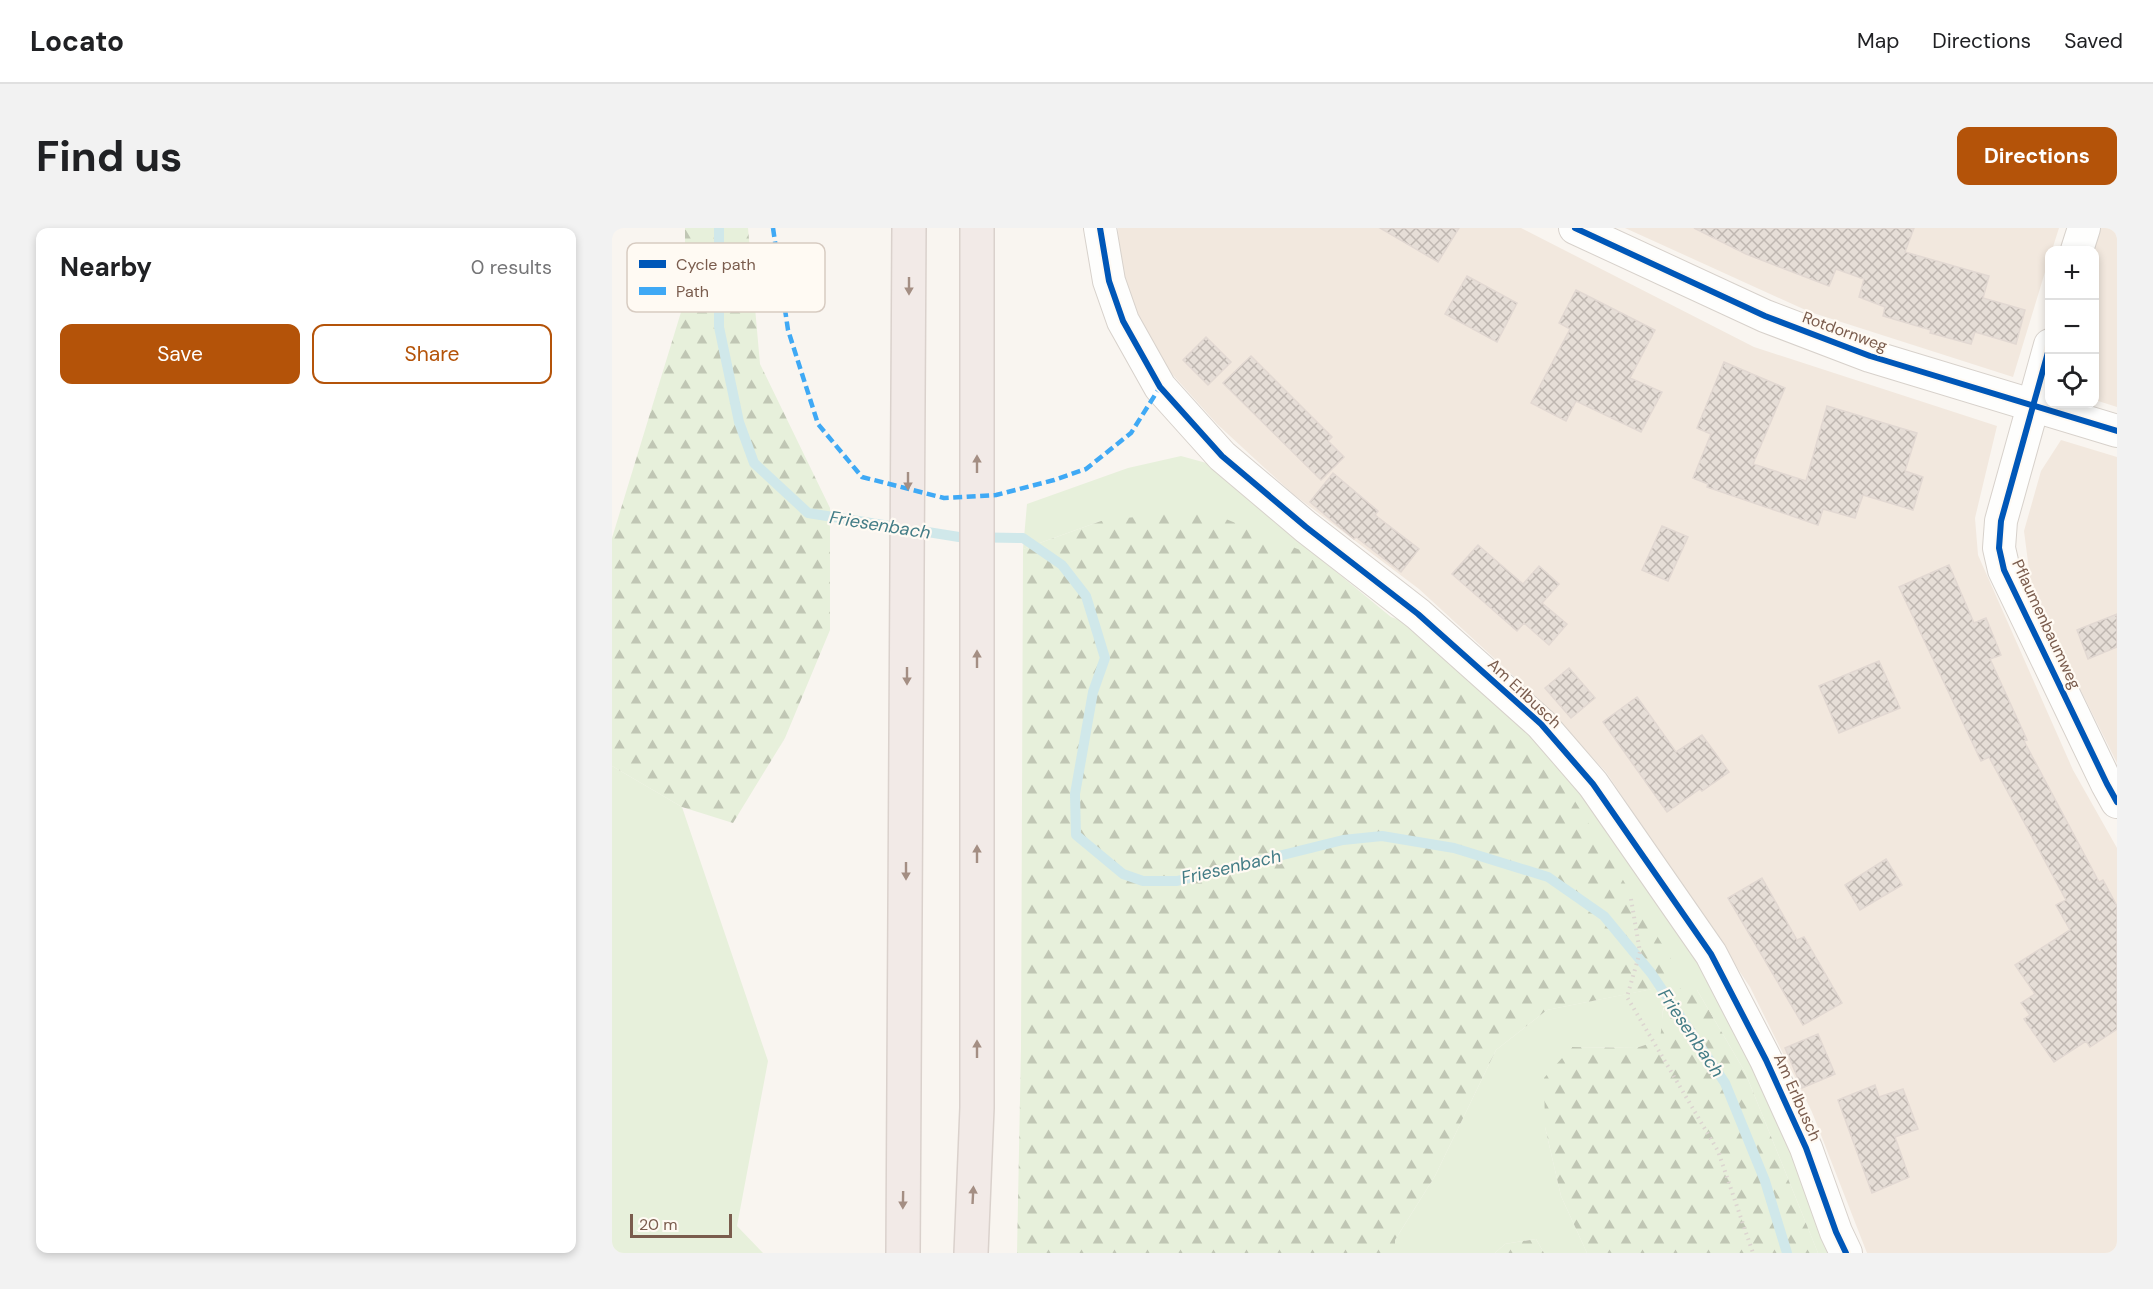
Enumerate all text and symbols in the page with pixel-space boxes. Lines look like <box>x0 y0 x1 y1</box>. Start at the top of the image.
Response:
text: Locato <box>30 23 124 60</box>
text: Map <box>1857 27 1899 55</box>
text: Directions <box>1932 27 2031 55</box>
text: Saved <box>2064 27 2123 55</box>
button: Directions <box>1957 127 2117 185</box>
text: Find us <box>36 129 182 184</box>
legend <box>627 243 825 312</box>
map controls <box>2045 246 2099 408</box>
button: + <box>2045 246 2099 300</box>
text: Nearby <box>60 250 152 284</box>
text: 0 results <box>471 254 552 280</box>
text: Cycle path <box>676 254 756 275</box>
one-way arrow <box>904 277 914 296</box>
text: Path <box>676 281 709 302</box>
button: − <box>2045 300 2099 354</box>
street label: Rotdornweg <box>1800 306 1890 357</box>
button: Save <box>60 324 300 384</box>
button: Share <box>312 324 552 384</box>
button: locate <box>2045 354 2099 408</box>
one-way arrow <box>972 455 982 474</box>
one-way arrow <box>903 472 913 491</box>
water label: Friesenbach <box>828 505 932 545</box>
street label: Pflaumenbaumweg <box>2007 556 2086 692</box>
one-way arrow <box>972 650 982 669</box>
street label: Am Erlbusch <box>1483 654 1566 733</box>
one-way arrow <box>902 667 912 686</box>
water label: Friesenbach <box>1179 844 1283 890</box>
one-way arrow <box>972 845 982 864</box>
one-way arrow <box>901 862 911 881</box>
water label: Friesenbach <box>1653 984 1729 1082</box>
one-way arrow <box>972 1040 982 1059</box>
street label: Am Erlbusch <box>1769 1050 1826 1144</box>
one-way arrow <box>969 1185 978 1204</box>
one-way arrow <box>899 1191 908 1210</box>
scale bar <box>630 1211 732 1238</box>
text: 20 m <box>639 1214 678 1235</box>

